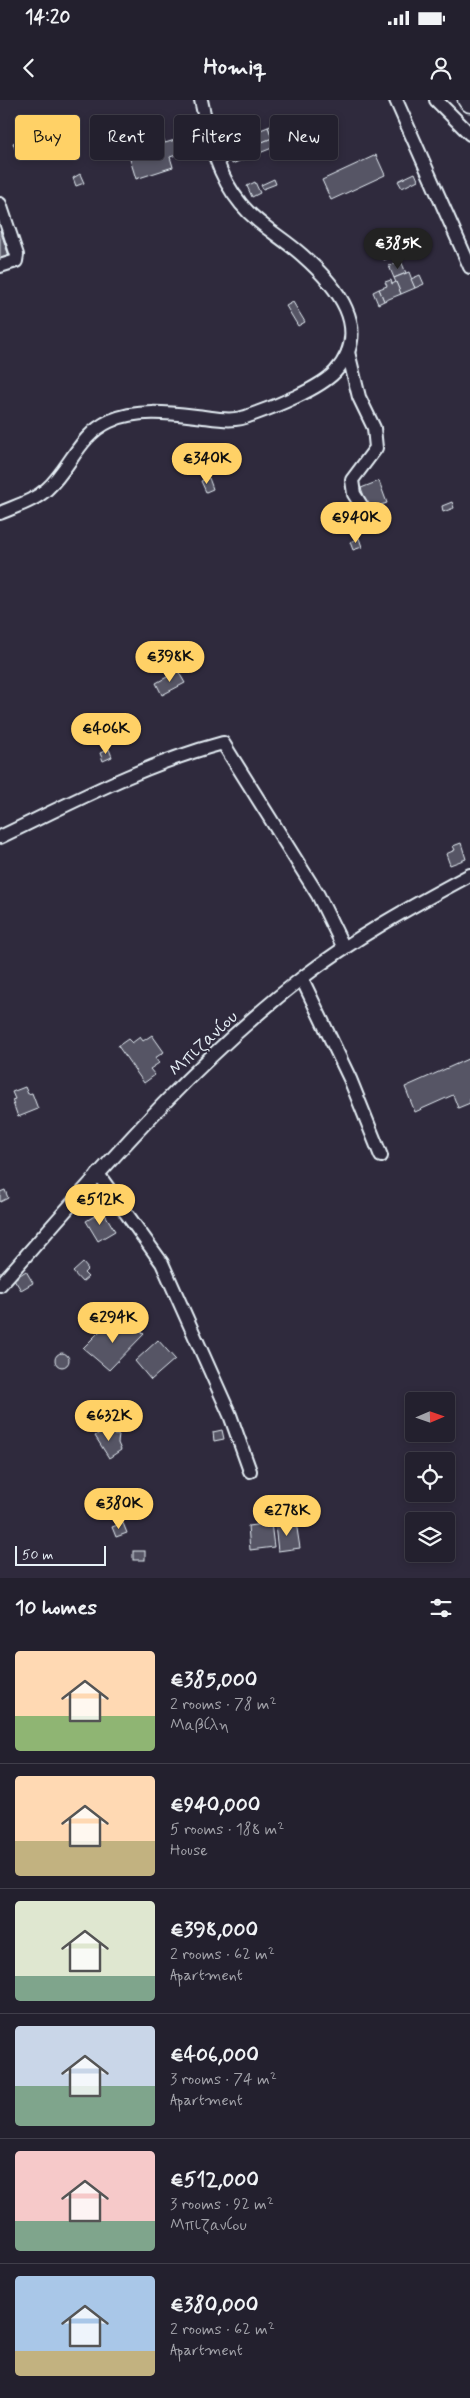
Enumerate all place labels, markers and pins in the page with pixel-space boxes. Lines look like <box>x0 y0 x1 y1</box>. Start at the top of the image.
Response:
pin: €385K <box>363 228 433 270</box>
pin: €340K <box>172 442 242 485</box>
pin: €940K <box>321 502 391 544</box>
pin: €398K <box>135 640 205 683</box>
pin: €406K <box>71 712 141 755</box>
pin: €512K <box>65 1184 135 1226</box>
pin: €294K <box>78 1302 148 1344</box>
pin: €632K <box>74 1400 144 1442</box>
pin: €380K <box>84 1488 154 1530</box>
pin: €278K <box>252 1494 322 1537</box>

